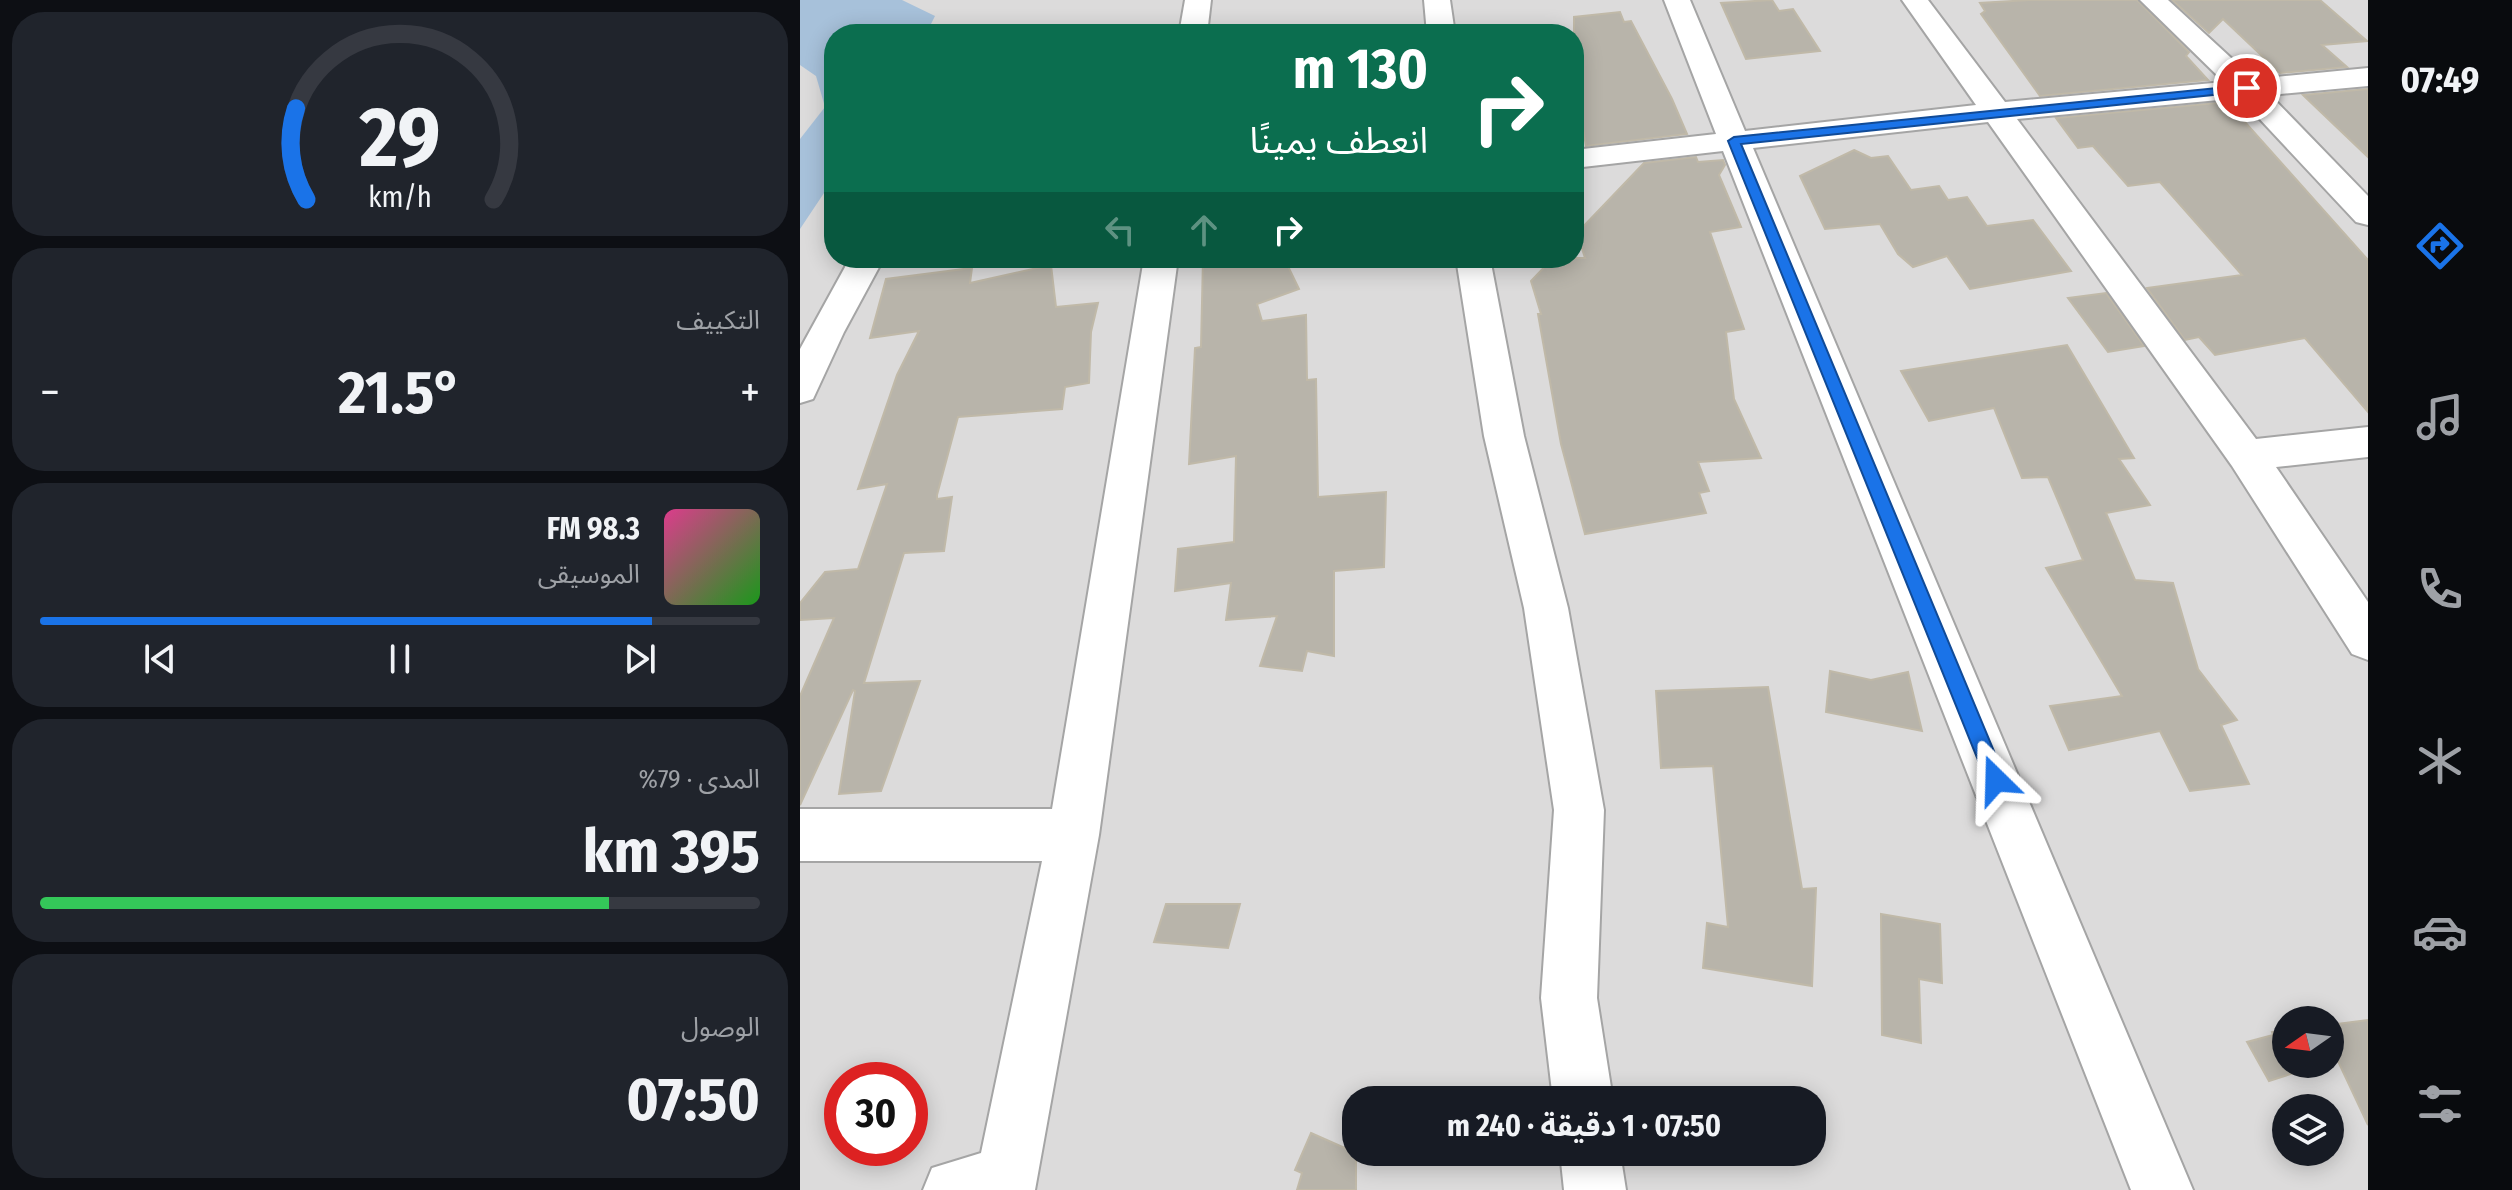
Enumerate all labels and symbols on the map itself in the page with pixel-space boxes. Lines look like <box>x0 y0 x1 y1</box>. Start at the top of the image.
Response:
pin <box>2213 54 2281 122</box>
position arrow <box>1954 738 2038 822</box>
north arrow <box>2272 1006 2344 1078</box>
speed limit sign: 30 <box>824 1062 928 1166</box>

